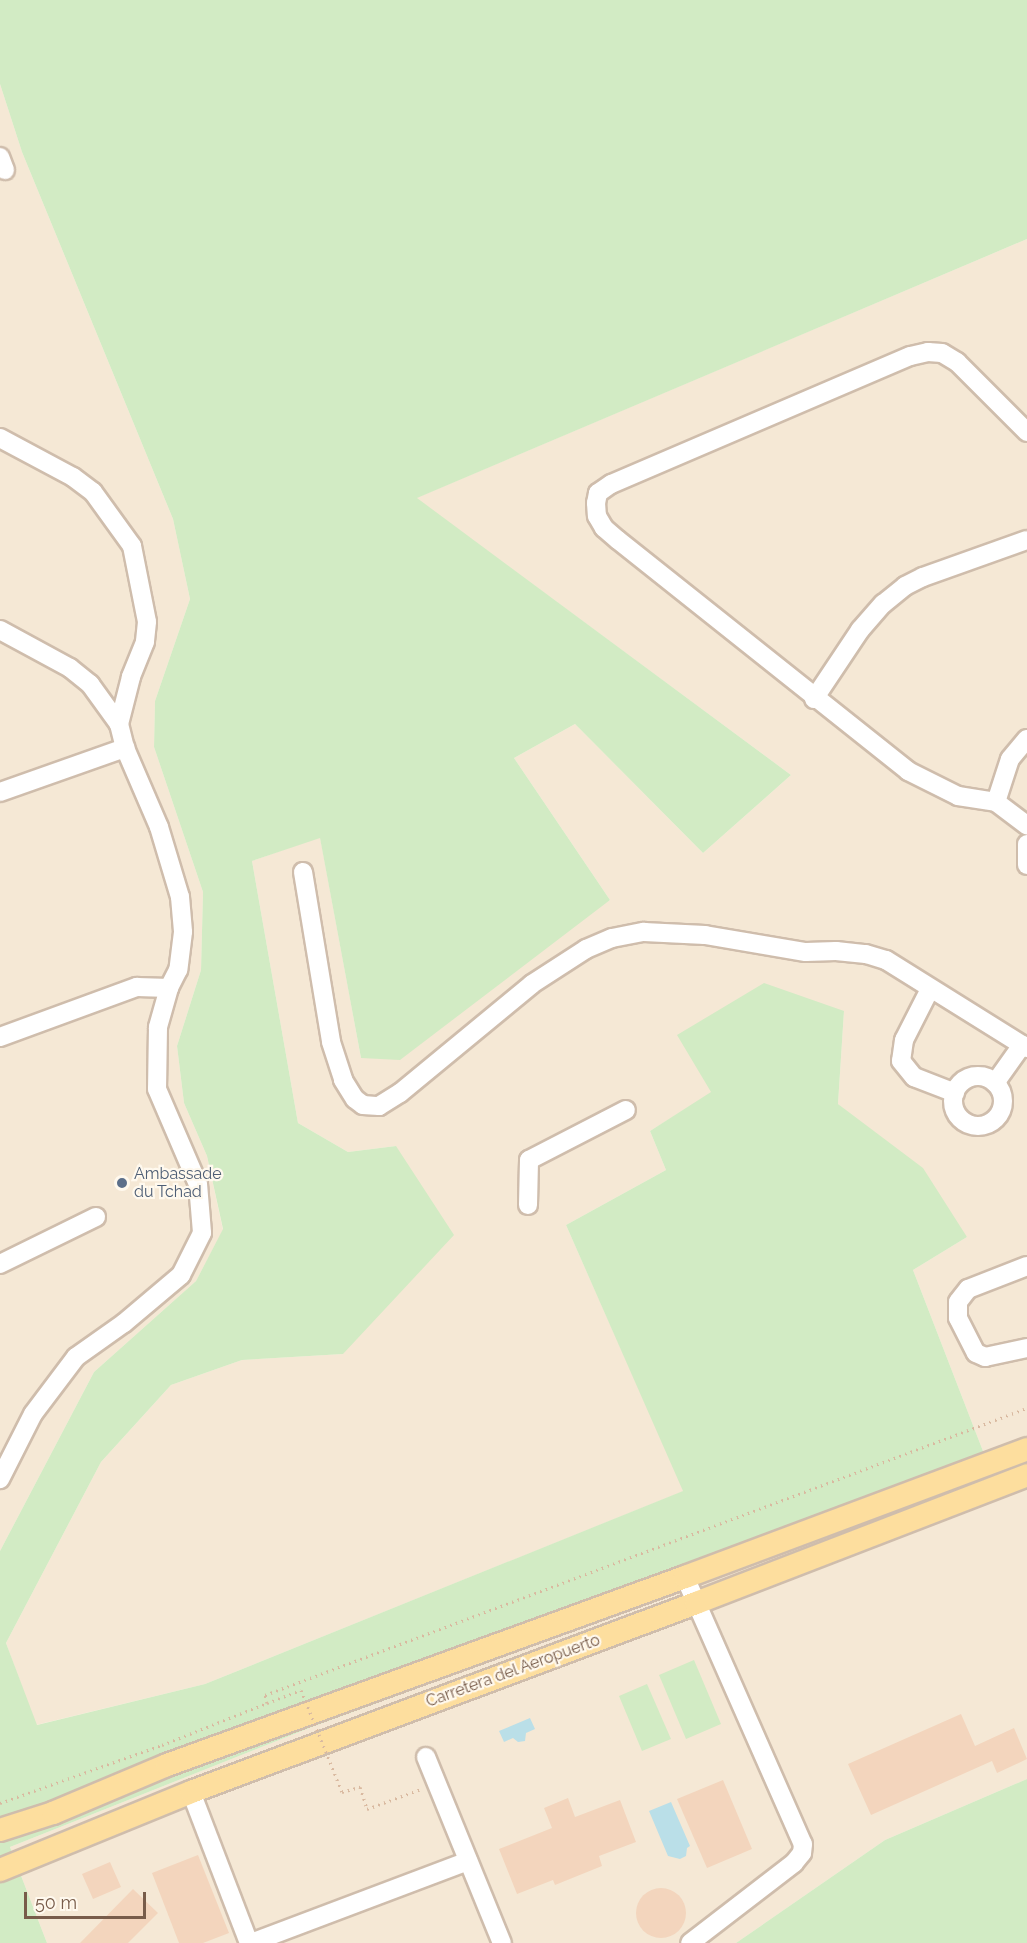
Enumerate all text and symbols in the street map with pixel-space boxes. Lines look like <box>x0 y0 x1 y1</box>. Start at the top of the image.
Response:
place label: Ambassade du Tchad <box>134 1164 222 1202</box>
marker: Ambassade du Tchad <box>115 1176 129 1190</box>
street label: Carretera del Aeropuerto <box>423 1630 603 1712</box>
scale bar <box>27 1880 148 1918</box>
text: 50 m <box>35 1892 77 1913</box>

